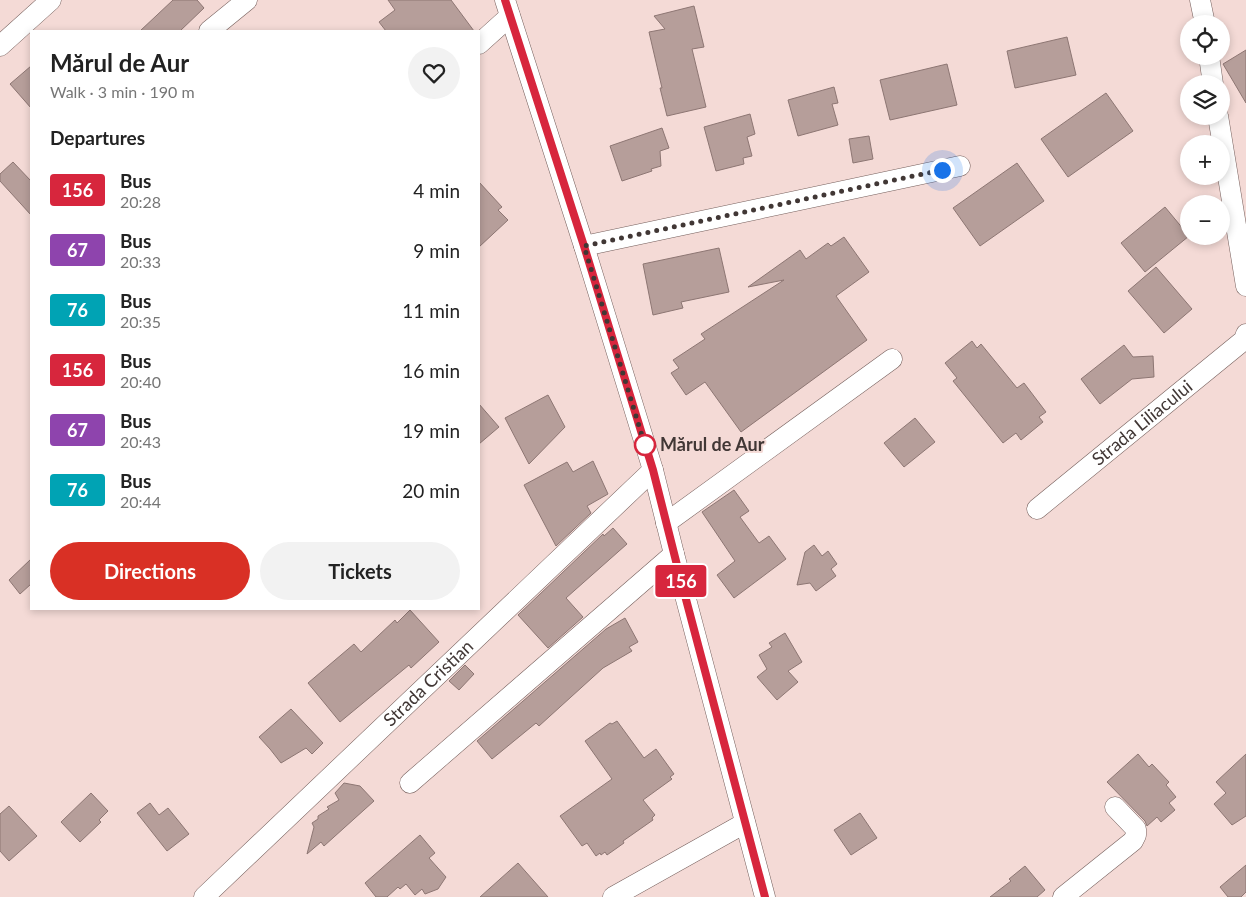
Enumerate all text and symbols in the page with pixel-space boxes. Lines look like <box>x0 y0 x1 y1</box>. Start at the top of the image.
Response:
map controls <box>1180 15 1230 245</box>
button: locate <box>1180 15 1230 65</box>
button: heart <box>408 47 460 99</box>
text: Mărul de Aur <box>50 48 189 77</box>
button: layers <box>1180 75 1230 125</box>
text: Walk · 3 min · 190 m <box>50 82 195 101</box>
text: Departures <box>50 126 145 149</box>
button: + <box>1180 135 1230 185</box>
your location <box>930 158 955 183</box>
text: Bus <box>120 169 151 192</box>
text: 156 <box>62 179 93 201</box>
text: 4 min <box>413 179 460 202</box>
text: 20:28 <box>120 192 161 211</box>
button: − <box>1180 195 1230 245</box>
text: Bus <box>120 229 151 252</box>
text: 67 <box>67 239 88 261</box>
text: 9 min <box>413 239 460 262</box>
text: 20:33 <box>120 252 161 271</box>
text: Bus <box>120 289 151 312</box>
text: 76 <box>67 299 88 321</box>
text: 11 min <box>402 299 460 322</box>
text: 20:35 <box>120 312 161 331</box>
text: Bus <box>120 349 151 372</box>
text: 156 <box>62 359 93 381</box>
text: 16 min <box>402 359 460 382</box>
text: 20:40 <box>120 372 161 391</box>
street label: Strada Liliacului <box>1087 375 1196 470</box>
text: Bus <box>120 409 151 432</box>
text: 67 <box>67 419 88 441</box>
text: 19 min <box>402 419 460 442</box>
text: 20:43 <box>120 432 161 451</box>
place label: Mărul de Aur <box>660 433 765 455</box>
marker: Mărul de Aur <box>634 434 656 456</box>
text: Bus <box>120 469 151 492</box>
text: 76 <box>67 479 88 501</box>
text: 20 min <box>402 479 460 502</box>
text: 20:44 <box>120 492 161 511</box>
button: Directions <box>50 542 250 600</box>
button: Tickets <box>260 542 460 600</box>
line badge: 156 <box>652 565 710 597</box>
text: 156 <box>665 570 697 592</box>
street label: Strada Cristian <box>378 635 477 730</box>

